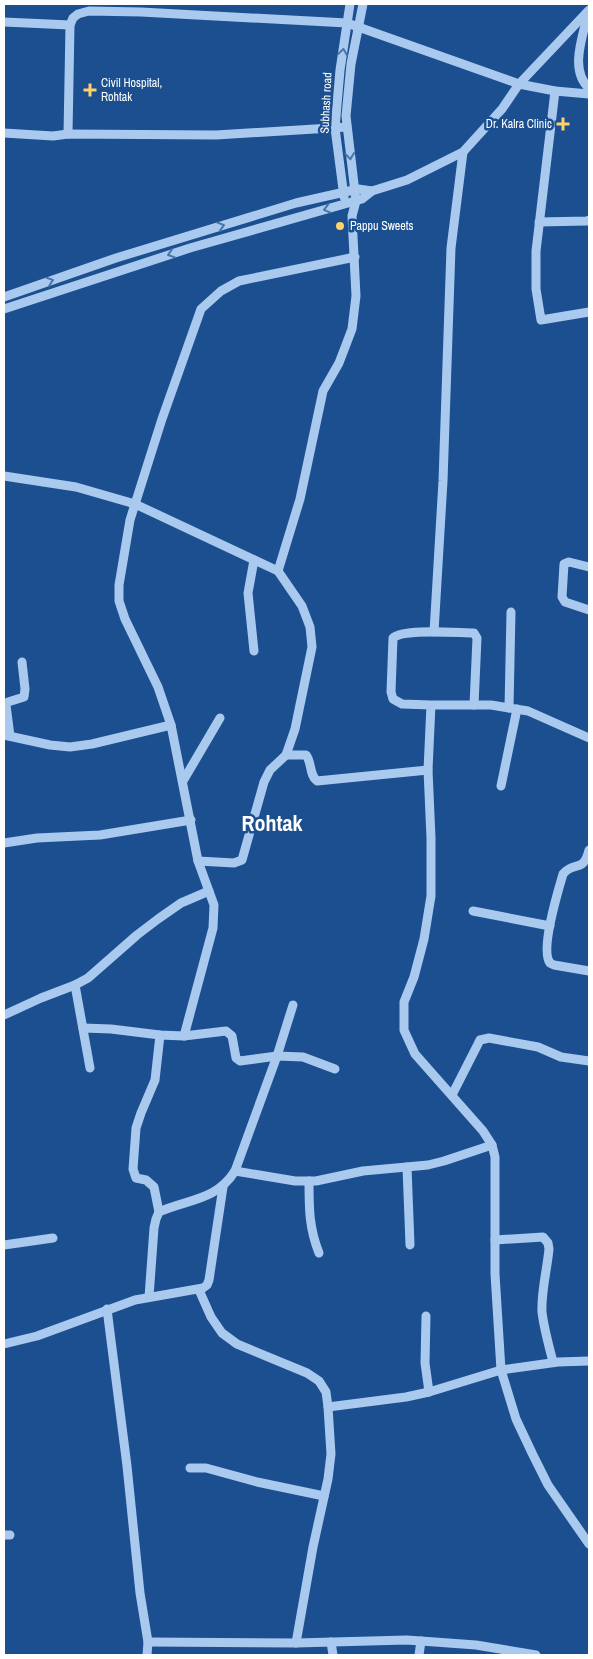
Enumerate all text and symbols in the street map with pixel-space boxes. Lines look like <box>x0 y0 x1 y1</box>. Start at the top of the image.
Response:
one-way arrow <box>337 47 347 56</box>
street label: Subhash road <box>316 72 336 134</box>
place label: Civil Hospital, Rohtak <box>101 75 162 105</box>
marker: Civil Hospital, Rohtak <box>83 83 97 97</box>
place label: Dr. Kalra Clinic <box>486 116 552 132</box>
marker: Dr. Kalra Clinic <box>556 117 570 131</box>
one-way arrow <box>344 152 355 160</box>
one-way arrow <box>324 204 332 214</box>
place label: Pappu Sweets <box>350 218 414 234</box>
marker: Pappu Sweets <box>334 220 346 232</box>
one-way arrow <box>217 222 225 232</box>
one-way arrow <box>168 249 176 259</box>
one-way arrow <box>45 277 54 287</box>
district label: Rohtak <box>241 808 304 838</box>

